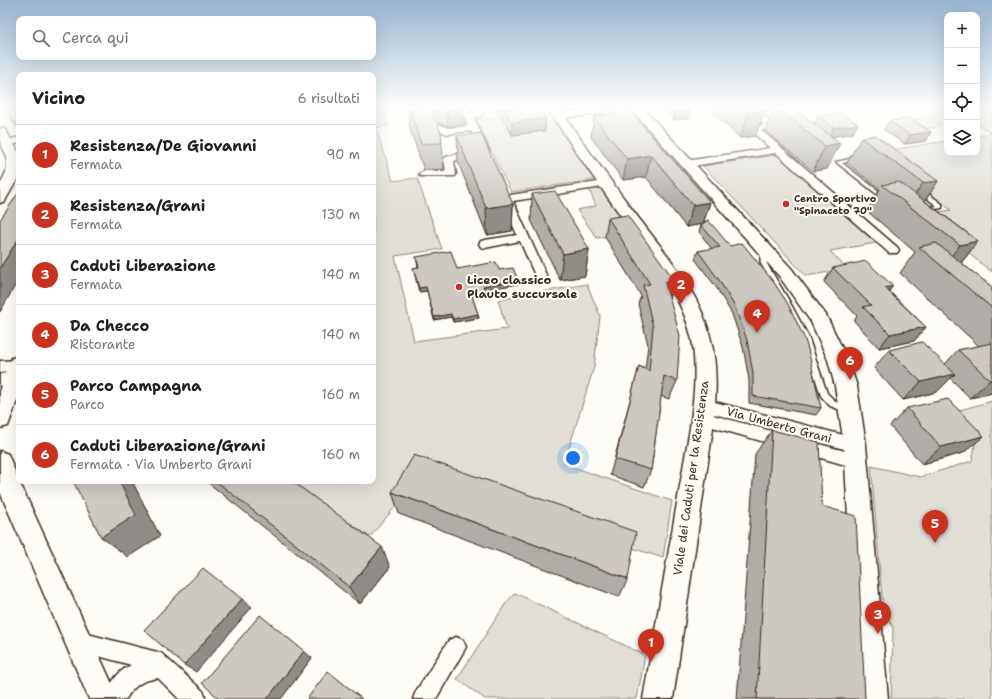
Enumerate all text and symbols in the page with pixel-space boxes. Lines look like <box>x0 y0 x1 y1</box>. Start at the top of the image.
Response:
map controls <box>944 12 980 156</box>
button: + <box>944 12 980 48</box>
search box <box>16 16 376 60</box>
icon: search <box>30 27 52 49</box>
text: Cerca qui <box>62 28 129 48</box>
button: − <box>944 48 980 84</box>
button: locate <box>944 84 980 120</box>
text: Vicino <box>32 87 85 109</box>
text: 6 risultati <box>297 90 360 107</box>
button: layers <box>944 120 980 156</box>
text: Resistenza/De Giovanni <box>70 136 257 156</box>
text: 1 <box>42 146 48 163</box>
text: 90 m <box>326 146 360 163</box>
text: Fermata <box>70 156 122 173</box>
place label: Centro Sportivo "Spinaceto 70" <box>794 192 877 217</box>
text: Resistenza/Grani <box>70 196 205 216</box>
marker: Centro Sportivo "Spinaceto 70" <box>781 199 791 209</box>
text: 2 <box>40 206 50 223</box>
text: 130 m <box>322 206 360 223</box>
text: Fermata <box>70 216 122 233</box>
text: Caduti Liberazione <box>70 256 216 276</box>
text: 3 <box>40 266 50 283</box>
text: 140 m <box>321 266 360 283</box>
pin: 2 <box>668 271 694 304</box>
place label: Liceo classico Plauto succursale <box>467 272 577 302</box>
text: Fermata <box>70 276 122 293</box>
marker: Liceo classico Plauto succursale <box>454 282 464 292</box>
pin: 4 <box>744 300 770 333</box>
text: Da Checco <box>70 316 149 336</box>
text: 4 <box>40 326 50 343</box>
text: 140 m <box>321 326 360 343</box>
text: Ristorante <box>70 336 135 353</box>
pin: 6 <box>837 347 863 380</box>
text: Parco Campagna <box>70 376 201 396</box>
street label: Viale dei Caduti per la Resistenza <box>669 379 713 576</box>
text: 5 <box>41 386 49 403</box>
text: 160 m <box>322 386 360 403</box>
text: Parco <box>70 396 104 413</box>
street label: Via Umberto Grani <box>725 403 833 447</box>
text: Caduti Liberazione/Grani <box>70 436 266 456</box>
text: 6 <box>40 446 50 463</box>
text: 160 m <box>322 446 360 463</box>
your location <box>563 448 583 468</box>
text: Fermata · Via Umberto Grani <box>70 456 252 473</box>
pin: 5 <box>922 510 948 543</box>
pin: 3 <box>865 601 891 634</box>
pin: 1 <box>638 629 664 662</box>

